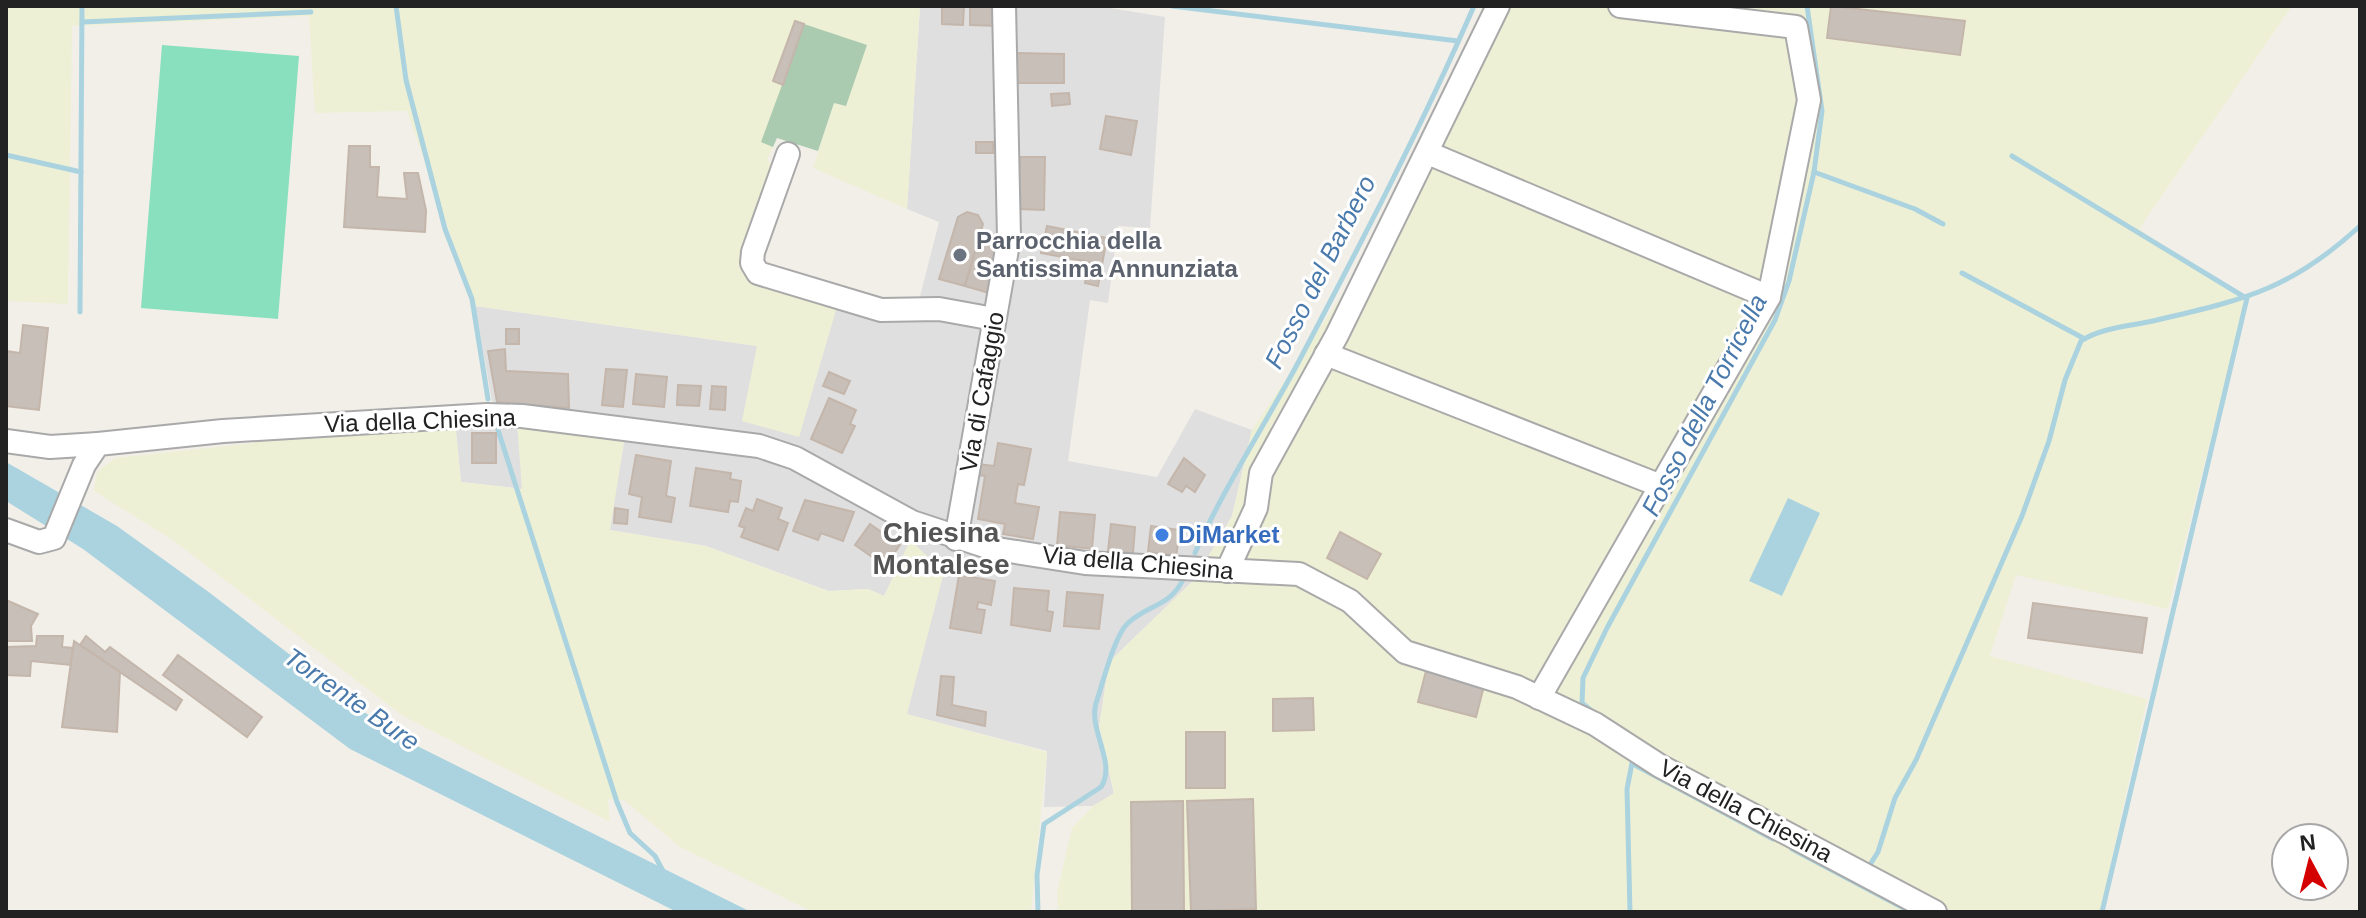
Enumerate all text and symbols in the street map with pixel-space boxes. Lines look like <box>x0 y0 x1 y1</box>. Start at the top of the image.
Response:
water label: Fosso del Barbero <box>1258 171 1382 373</box>
place label: Parrocchia della Santissima Annunziata <box>976 227 1238 282</box>
marker: Parrocchia della Santissima Annunziata <box>951 246 969 264</box>
water label: Fosso della Torricella <box>1635 289 1773 521</box>
street label: Via di Cafaggio <box>954 310 1009 474</box>
street label: Via della Chiesina <box>324 404 517 437</box>
district label: Chiesina Montalese <box>873 517 1009 580</box>
place label: DiMarket <box>1178 521 1279 548</box>
marker: DiMarket <box>1153 526 1171 544</box>
street label: Via della Chiesina <box>1041 541 1235 584</box>
water label: Torrente Bure <box>279 641 425 757</box>
street label: Via della Chiesina <box>1655 754 1838 868</box>
north arrow <box>2270 822 2350 902</box>
text: N <box>2298 829 2317 856</box>

